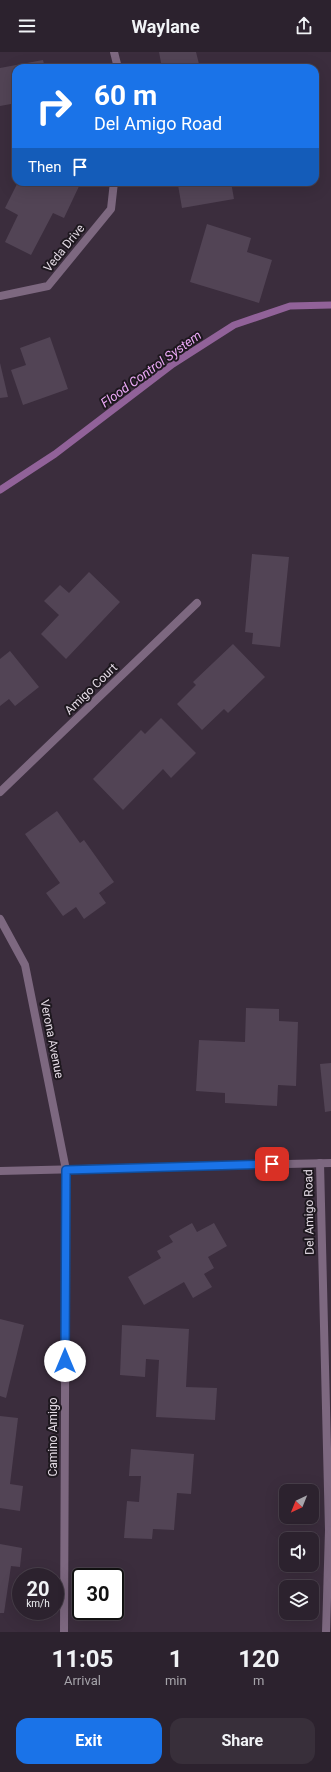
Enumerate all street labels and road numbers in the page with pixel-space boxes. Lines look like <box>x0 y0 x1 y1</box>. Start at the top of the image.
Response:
street label: Veda Drive <box>41 221 87 275</box>
street label: Amigo Court <box>62 661 120 717</box>
street label: Verona Avenue <box>38 998 66 1080</box>
street label: Del Amigo Road <box>301 1169 317 1255</box>
street label: Camino Amigo <box>46 1397 60 1477</box>

